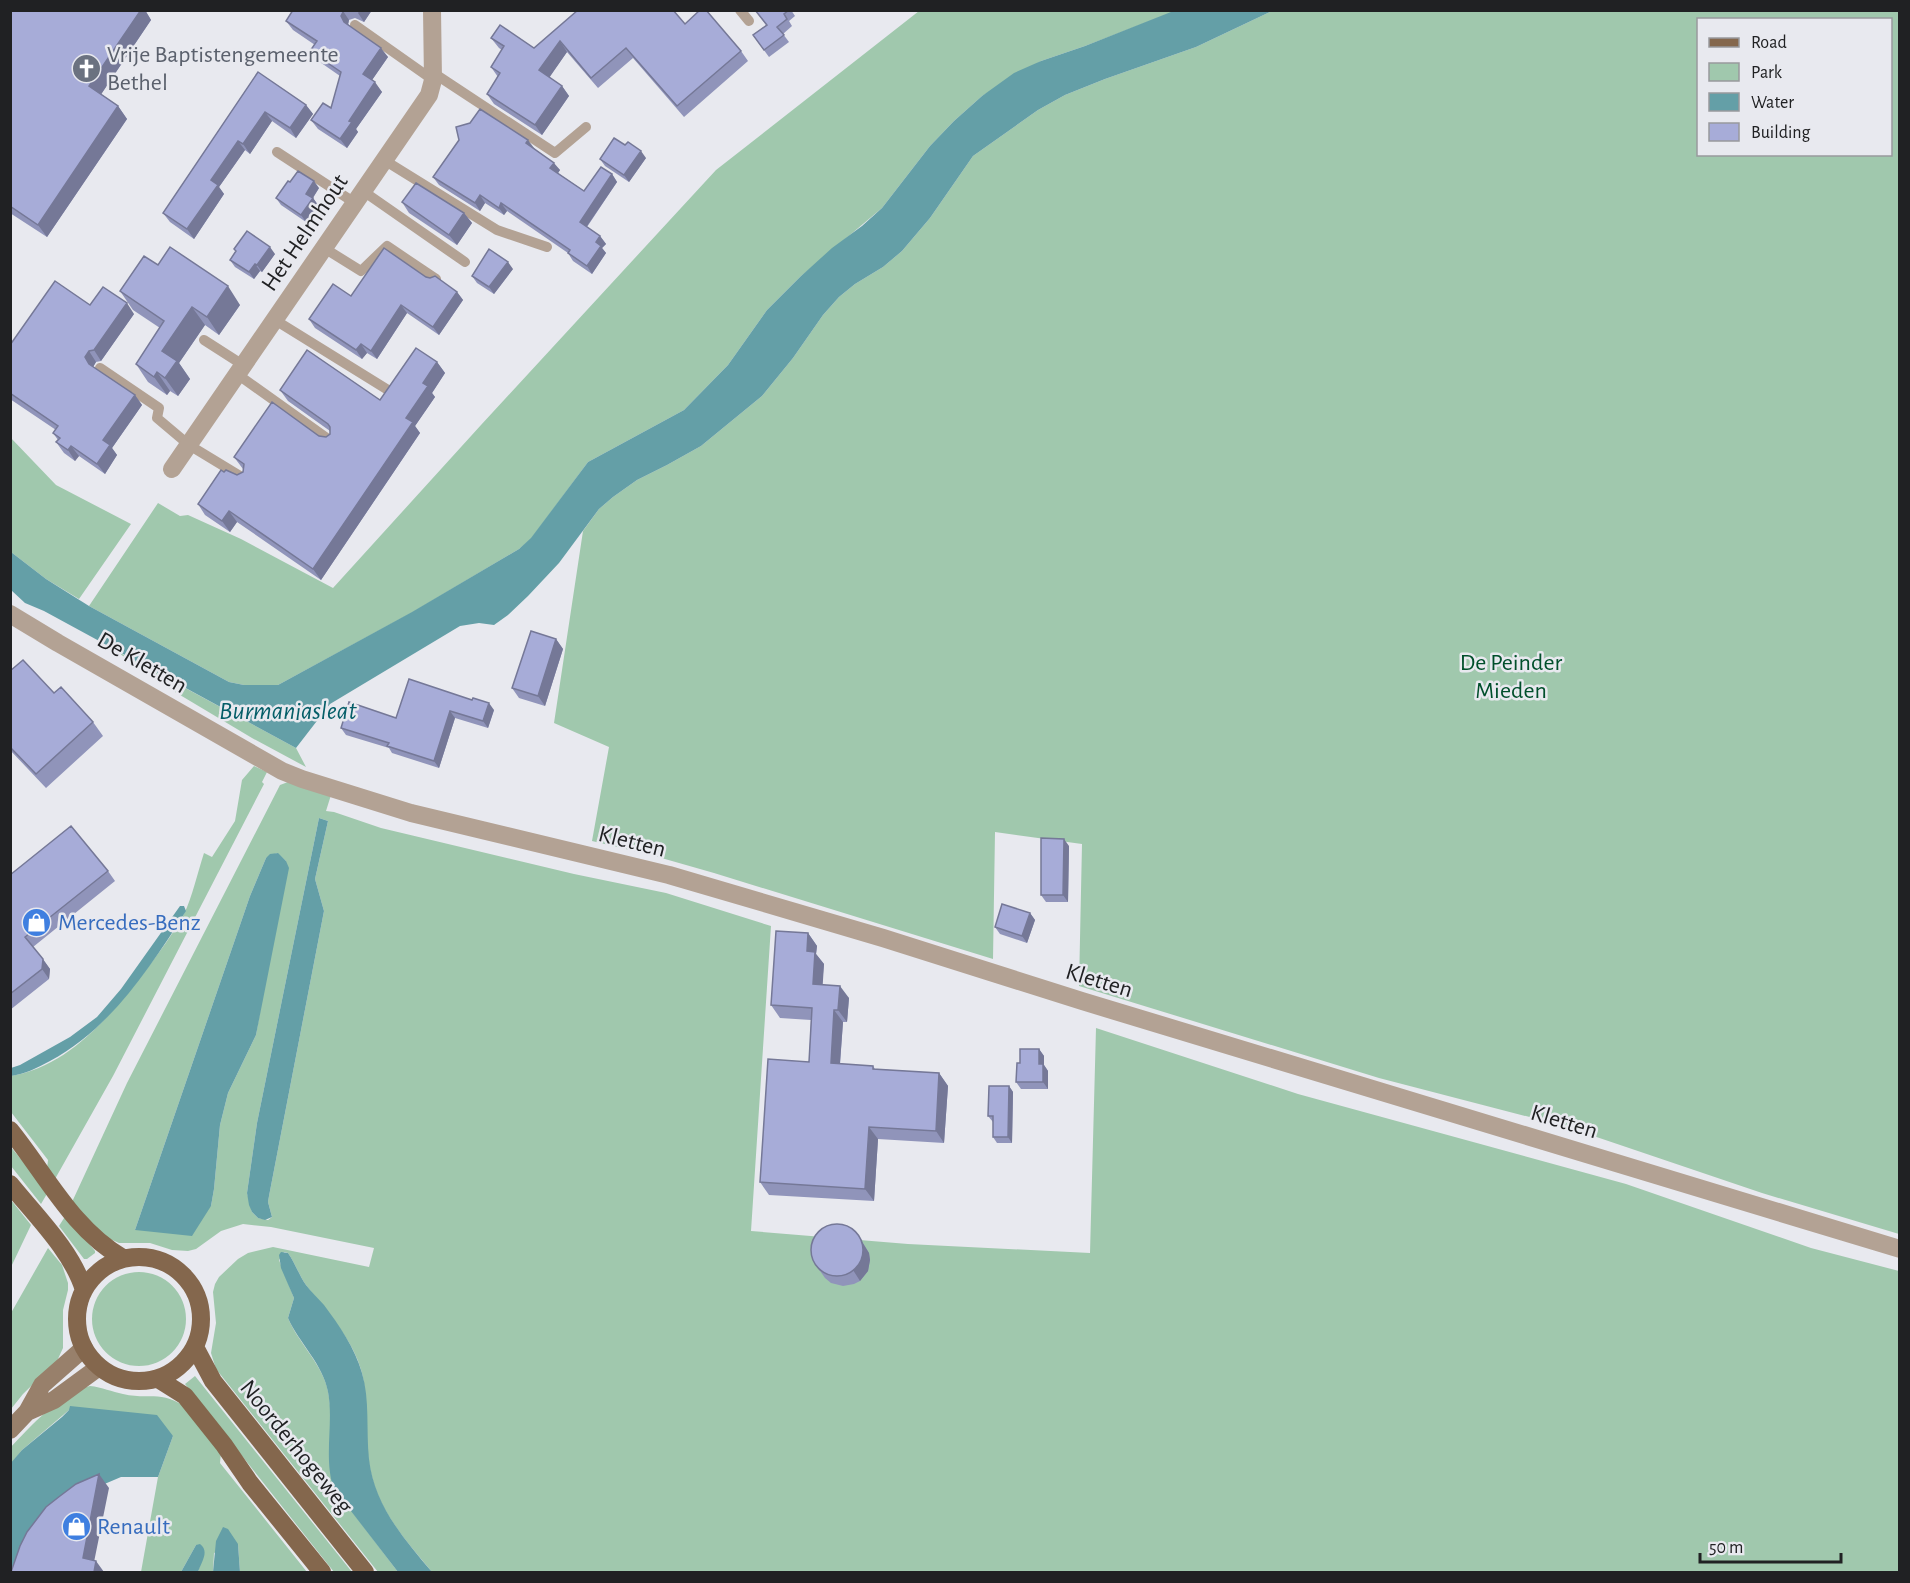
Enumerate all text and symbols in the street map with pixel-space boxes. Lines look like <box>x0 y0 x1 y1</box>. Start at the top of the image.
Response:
legend <box>1697 18 1892 156</box>
text: Road <box>1751 34 1787 52</box>
place label: Vrije Baptistengemeente Bethel <box>107 43 339 95</box>
church icon: Vrije Baptistengemeente Bethel <box>70 53 102 85</box>
text: Park <box>1751 64 1783 82</box>
text: Water <box>1751 94 1794 112</box>
text: Building <box>1751 124 1811 142</box>
street label: Het Helmhout <box>257 170 353 296</box>
street label: De Kletten <box>93 628 191 698</box>
park label: De Peinder Mieden <box>1460 651 1562 703</box>
water label: Burmaniasleat <box>219 698 357 724</box>
street label: Kletten <box>596 822 668 862</box>
shop icon: Mercedes-Benz <box>21 907 53 939</box>
place label: Mercedes-Benz <box>58 911 201 935</box>
street label: Kletten <box>1063 960 1135 1002</box>
street label: Kletten <box>1528 1101 1600 1143</box>
street label: Noorderhogeweg <box>235 1376 357 1518</box>
shop icon: Renault <box>60 1511 92 1543</box>
place label: Renault <box>97 1515 170 1539</box>
scale bar <box>1700 1526 1841 1564</box>
text: 50 m <box>1709 1539 1743 1557</box>

